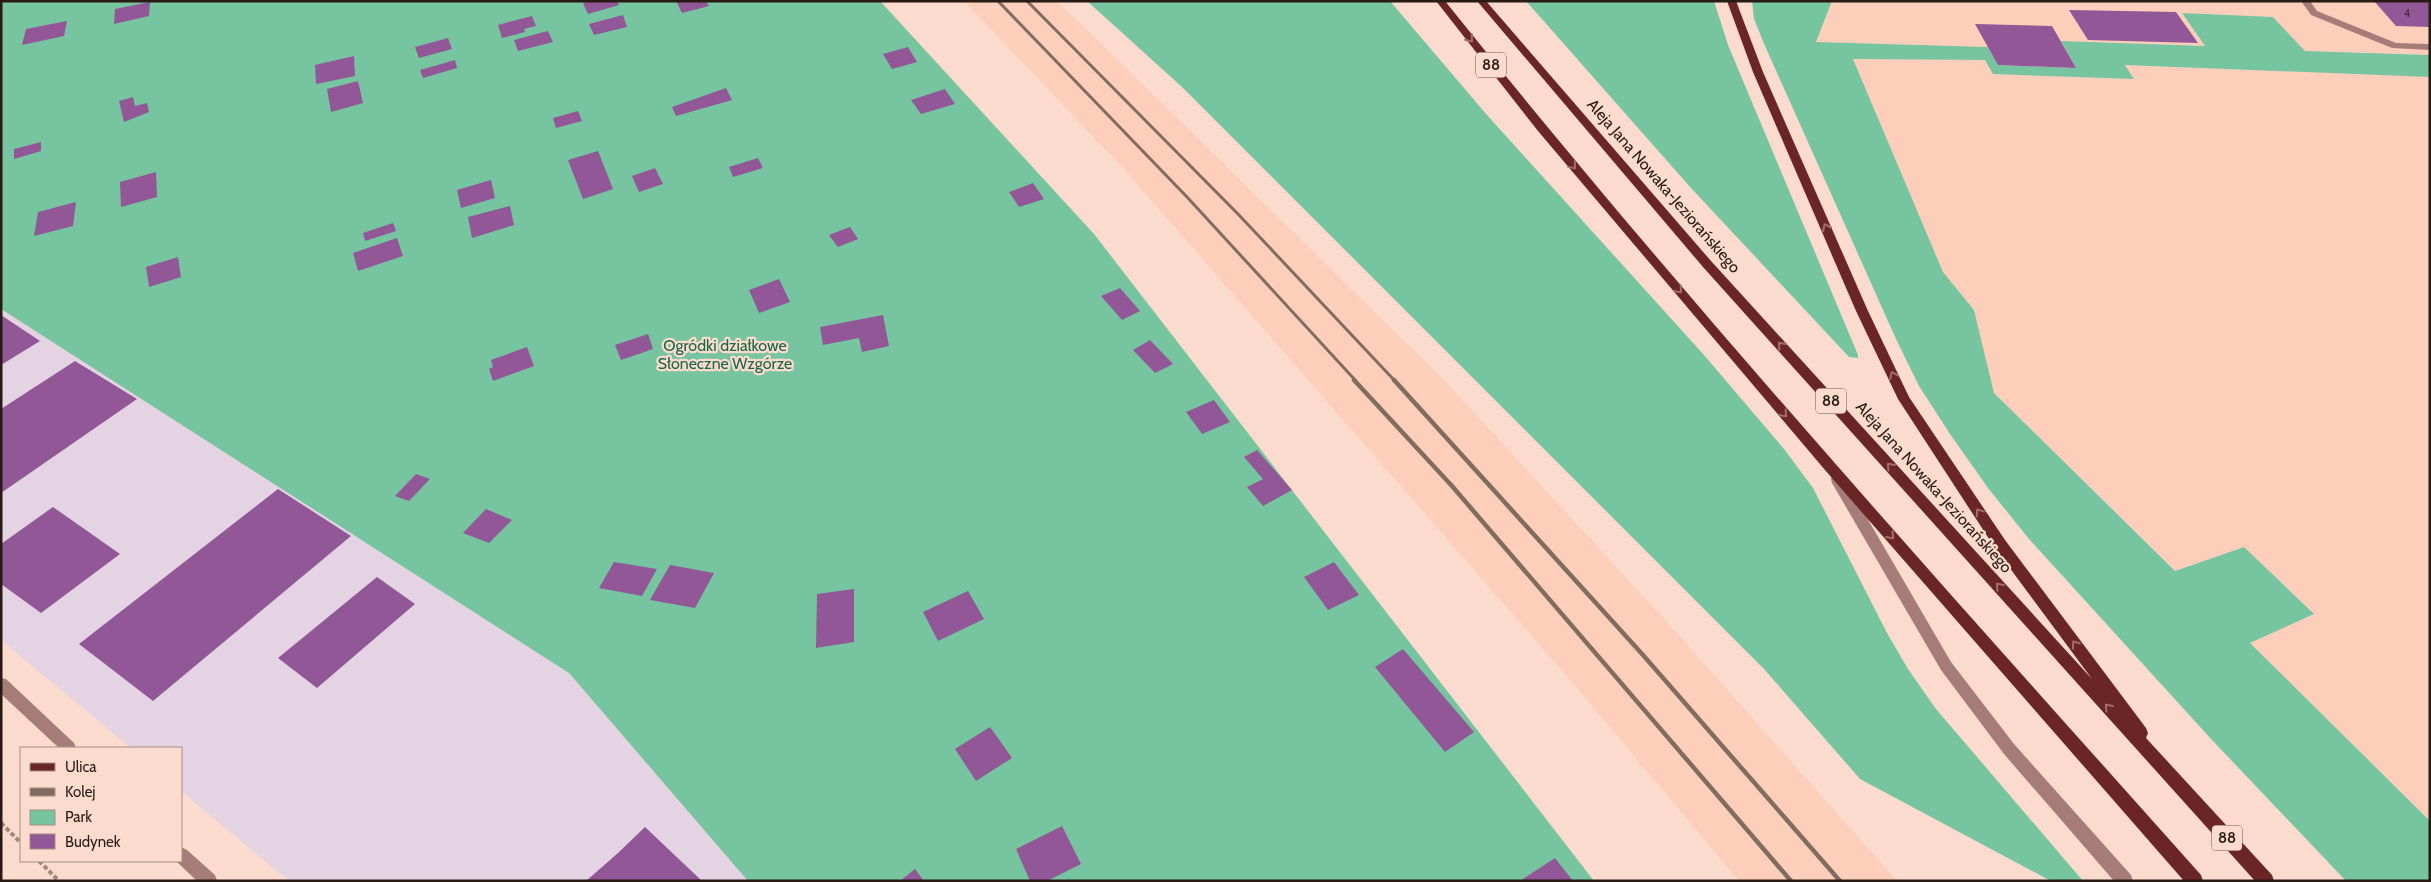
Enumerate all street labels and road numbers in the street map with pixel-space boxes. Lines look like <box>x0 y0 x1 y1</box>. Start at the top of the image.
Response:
road number: 88 <box>1476 52 1506 78</box>
street label: Aleja Jana Nowaka-Jeziorańskiego <box>1583 95 1745 277</box>
road number: 88 <box>1816 388 1846 414</box>
street label: Aleja Jana Nowaka-Jeziorańskiego <box>1852 397 2016 577</box>
road number: 88 <box>2212 826 2242 850</box>

